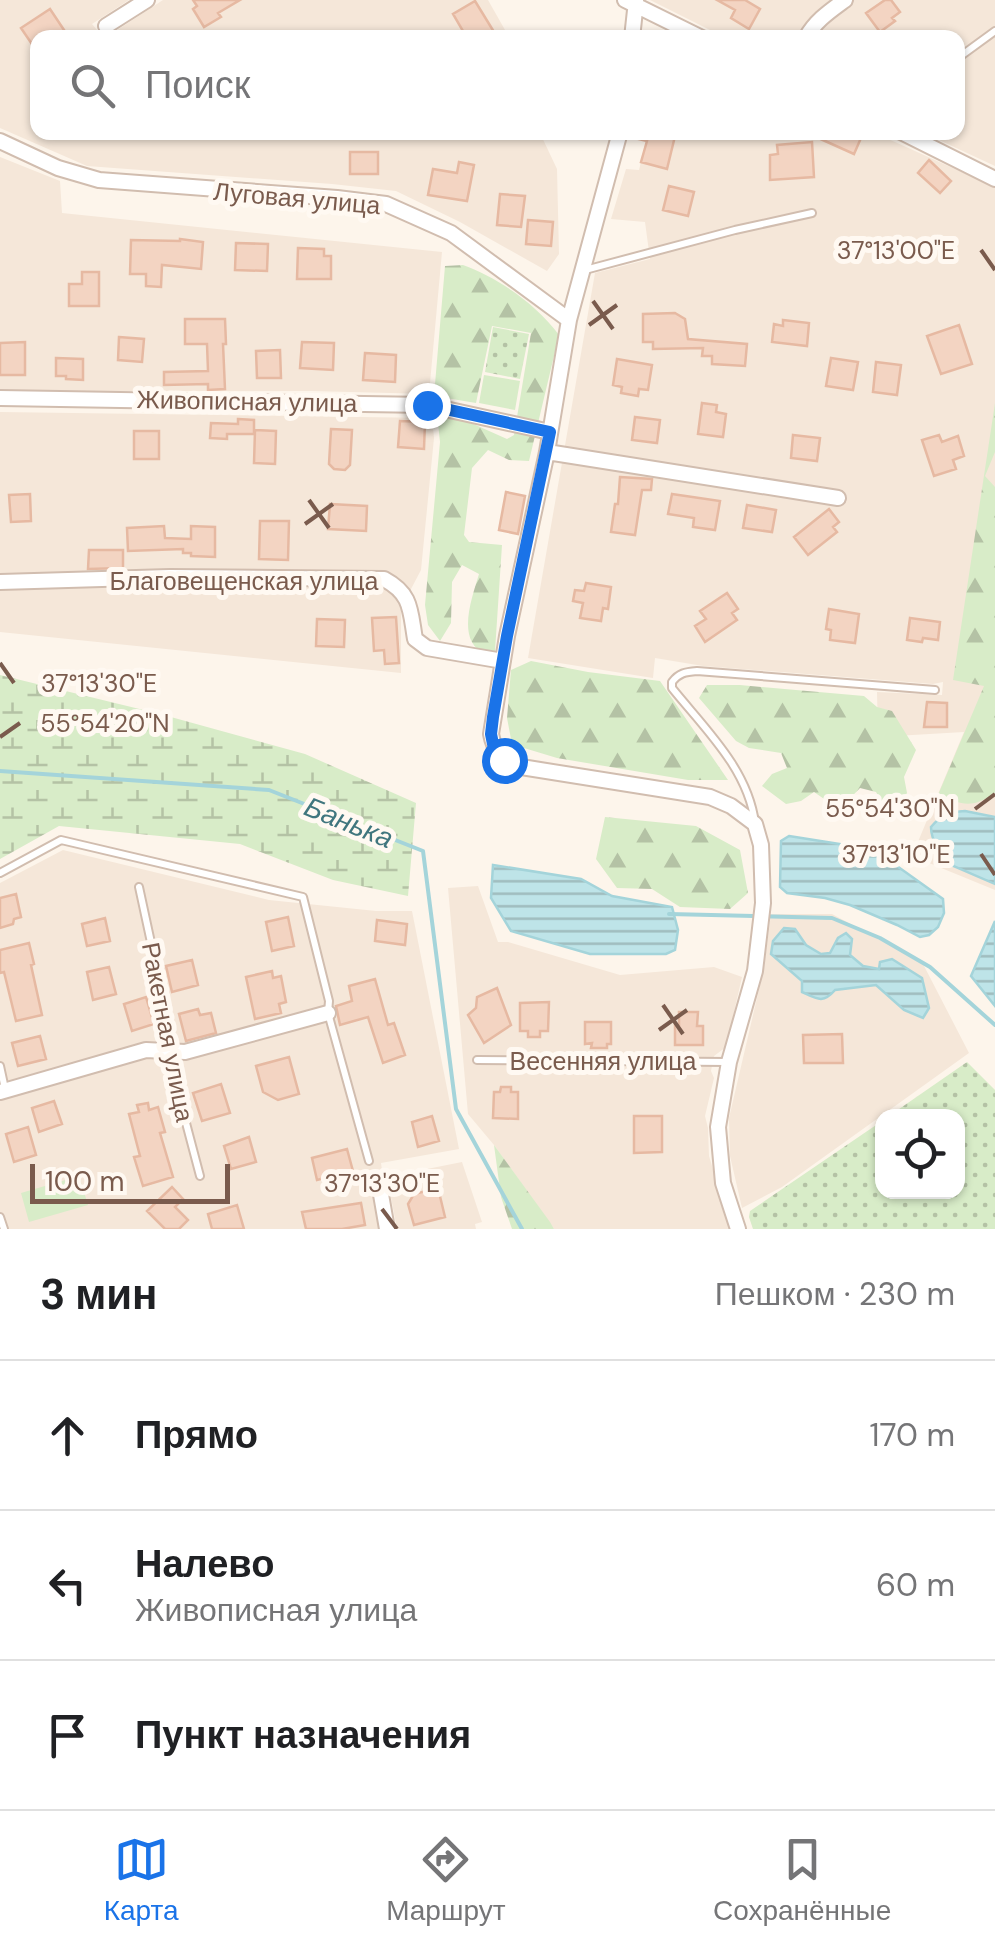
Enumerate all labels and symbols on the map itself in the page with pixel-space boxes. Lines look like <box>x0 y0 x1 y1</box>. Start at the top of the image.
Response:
street label: Луговая улица <box>212 175 382 222</box>
text: 37°13'00"E <box>837 234 955 267</box>
street label: Живописная улица <box>136 383 358 420</box>
route end <box>405 383 451 429</box>
street label: Благовещенская улица <box>110 565 378 598</box>
text: 37°13'30"E <box>41 667 157 700</box>
text: 55°54'20"N <box>40 707 170 740</box>
route start <box>482 738 528 784</box>
water label: Банька <box>299 788 399 857</box>
text: 55°54'30"N <box>825 792 955 825</box>
text: 37°13'10"E <box>841 838 951 871</box>
street label: Ракетная улица <box>134 940 201 1125</box>
street label: Весенняя улица <box>509 1045 697 1078</box>
scale bar <box>30 1159 230 1204</box>
text: 37°13'30"E <box>324 1167 440 1200</box>

